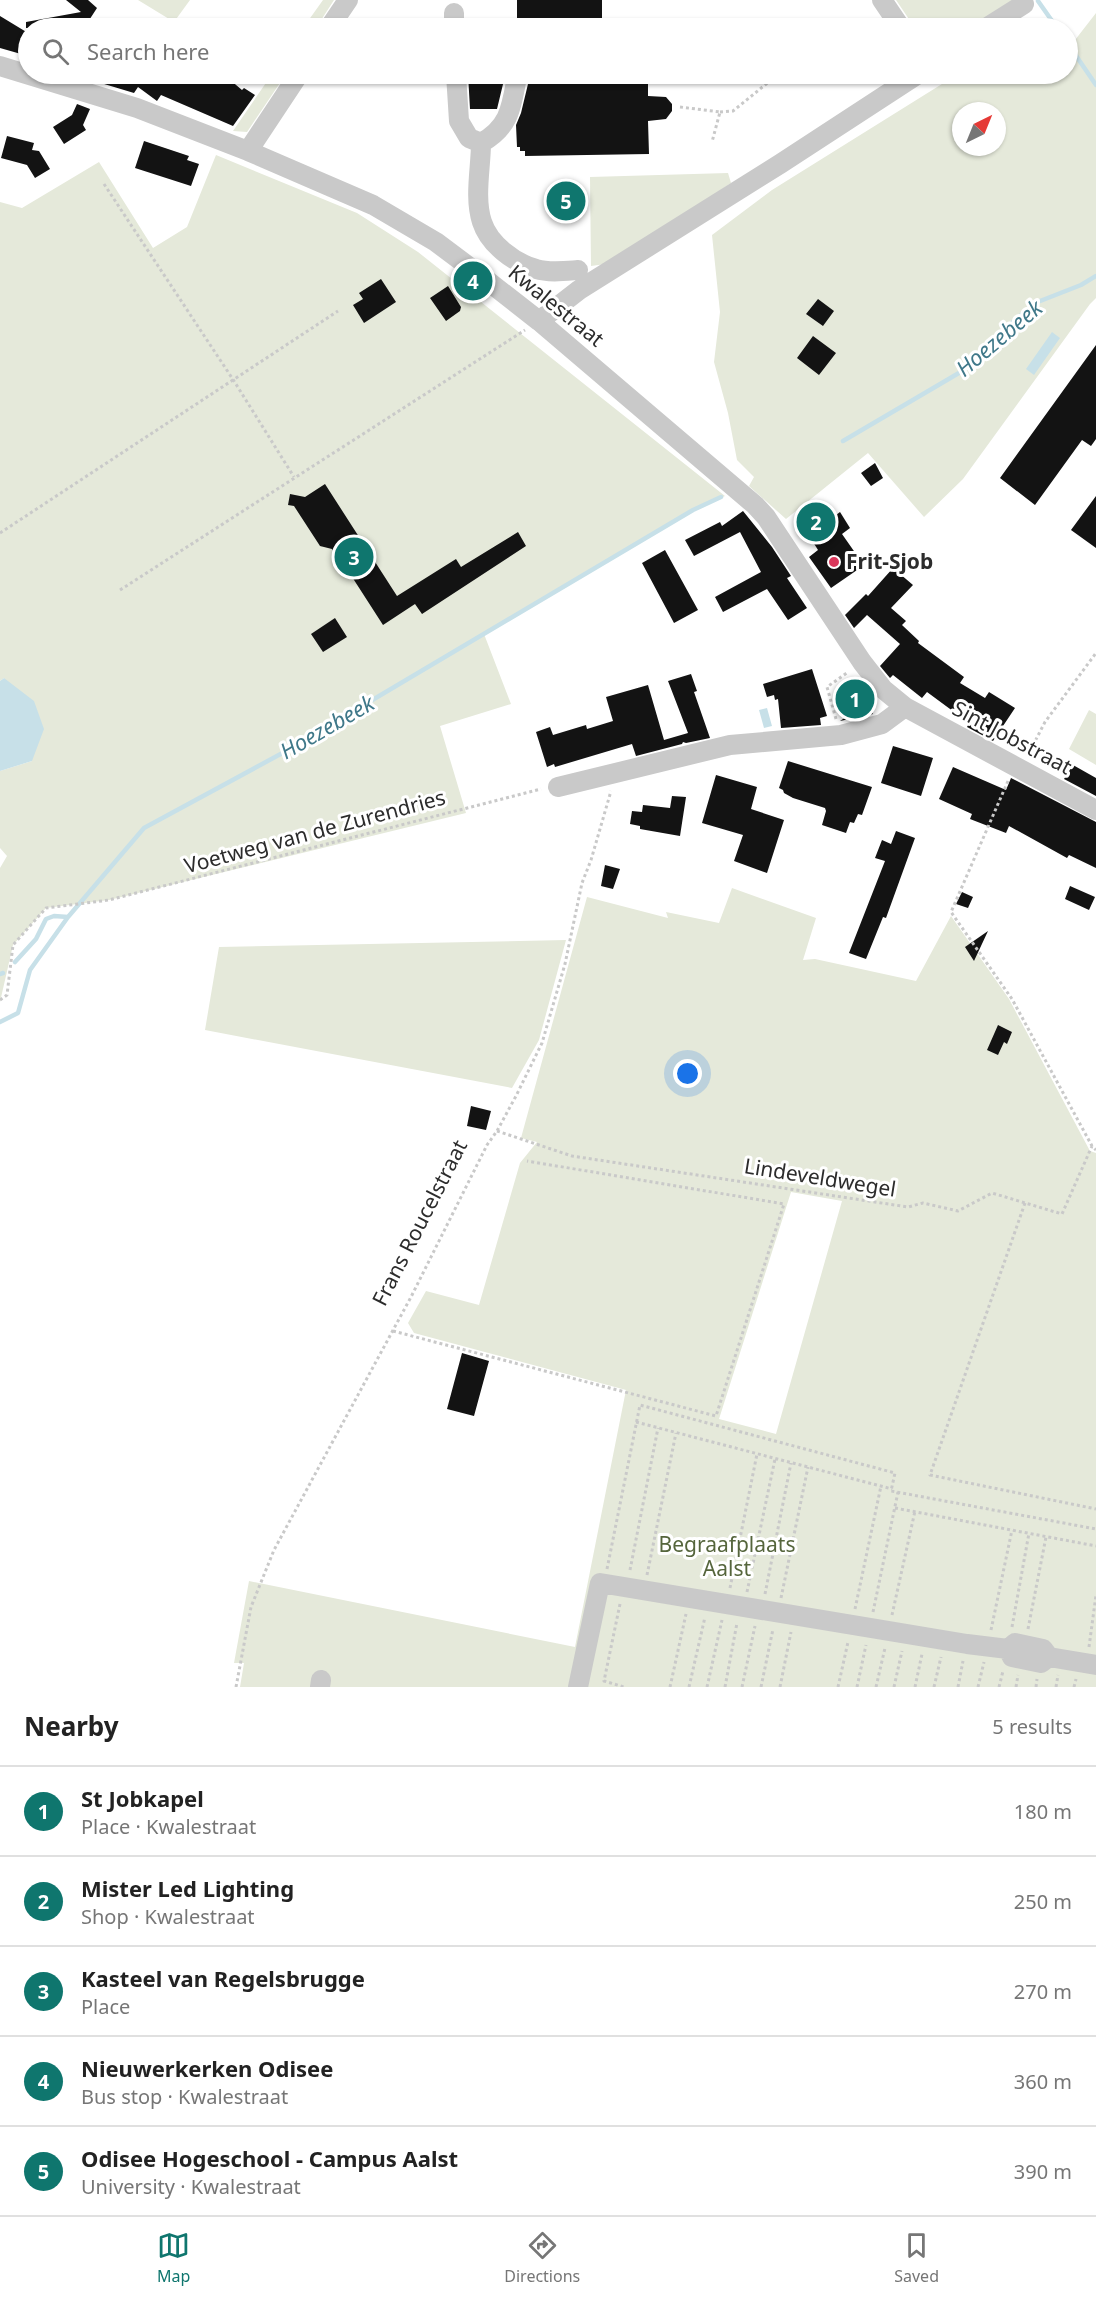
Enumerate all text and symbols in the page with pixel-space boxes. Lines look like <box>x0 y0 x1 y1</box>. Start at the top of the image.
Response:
search box <box>18 18 1078 84</box>
icon: search <box>39 35 72 68</box>
text: Search here <box>87 36 209 66</box>
north arrow <box>952 102 1006 156</box>
pin: 5 <box>546 178 586 224</box>
pin: 4 <box>454 258 492 304</box>
street label: Kwalestraat <box>503 258 611 353</box>
water label: Hoezebeek <box>949 291 1049 382</box>
pin: 2 <box>796 500 836 544</box>
pin: 3 <box>334 534 374 580</box>
place label: Frit-Sjob <box>846 547 933 575</box>
marker: Frit-Sjob <box>827 555 841 569</box>
pin: 1 <box>836 676 874 722</box>
water label: Hoezebeek <box>274 686 380 765</box>
street label: Sint Jobstraat <box>948 694 1077 781</box>
street label: Voetweg van de Zurendries <box>181 783 448 879</box>
your location <box>673 1059 702 1088</box>
street label: Frans Roucelstraat <box>365 1134 473 1310</box>
street label: Lindeveldwegel <box>742 1151 898 1203</box>
park label: Begraafplaats Aalst <box>659 1530 795 1582</box>
text: Nearby <box>24 1708 119 1744</box>
text: 5 results <box>992 1713 1072 1740</box>
text: St Jobkapel <box>81 1783 204 1813</box>
text: 1 <box>38 1798 49 1825</box>
text: 180 m <box>1014 1798 1072 1825</box>
text: Place · Kwalestraat <box>81 1813 256 1840</box>
text: Mister Led Lighting <box>81 1873 294 1903</box>
text: 2 <box>38 1888 49 1915</box>
text: 250 m <box>1014 1888 1072 1915</box>
text: Shop · Kwalestraat <box>81 1903 255 1930</box>
text: Kasteel van Regelsbrugge <box>81 1963 365 1993</box>
text: 3 <box>38 1978 49 2005</box>
text: 270 m <box>1014 1978 1072 2005</box>
text: Place <box>81 1993 130 2020</box>
text: Nieuwerkerken Odisee <box>81 2053 333 2083</box>
text: 4 <box>38 2068 49 2095</box>
text: 360 m <box>1014 2068 1072 2095</box>
text: Bus stop · Kwalestraat <box>81 2083 288 2110</box>
text: Odisee Hogeschool - Campus Aalst <box>81 2143 458 2173</box>
text: 5 <box>38 2158 49 2185</box>
text: 390 m <box>1014 2158 1072 2185</box>
text: University · Kwalestraat <box>81 2173 301 2200</box>
tab: Map <box>157 2229 190 2287</box>
tab: Directions <box>504 2229 580 2287</box>
tab: Saved <box>894 2229 939 2287</box>

